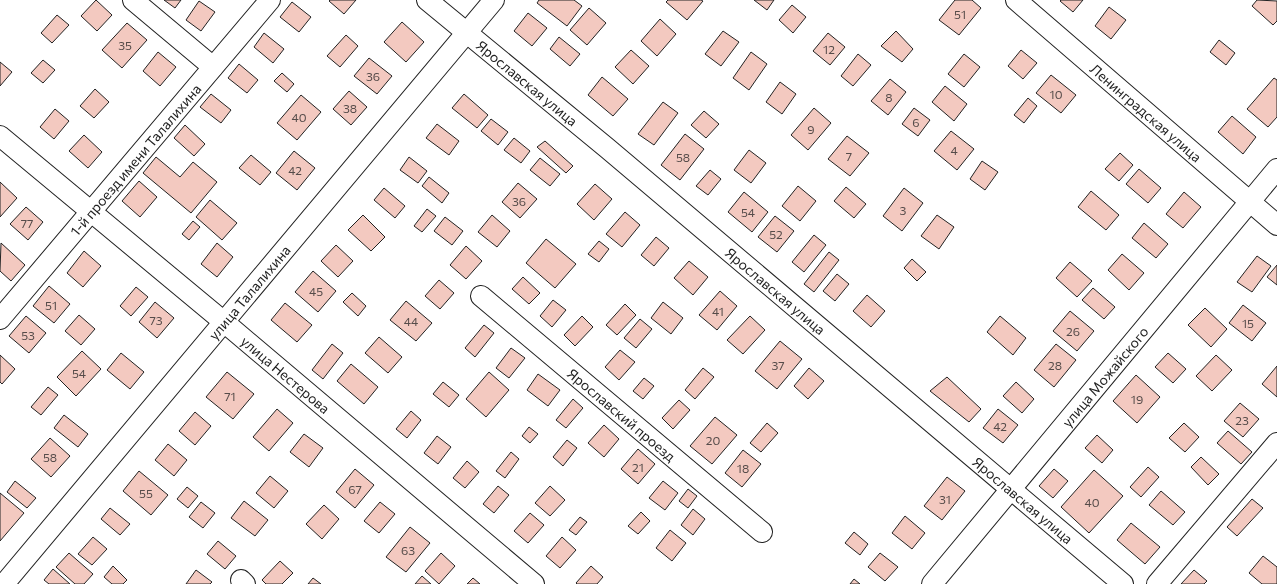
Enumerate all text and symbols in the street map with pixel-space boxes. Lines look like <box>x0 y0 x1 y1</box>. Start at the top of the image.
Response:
house number: 51 <box>954 7 966 21</box>
street label: Ярославская улица <box>473 36 581 129</box>
house number: 35 <box>118 38 132 52</box>
house number: 12 <box>823 42 835 56</box>
street label: Ленинградская улица <box>1087 60 1206 165</box>
house number: 36 <box>366 69 380 83</box>
street label: 1-й проезд имени Талалихина <box>66 80 204 239</box>
house number: 10 <box>1050 87 1063 101</box>
house number: 8 <box>885 90 893 104</box>
house number: 38 <box>343 101 357 115</box>
house number: 40 <box>291 110 307 124</box>
house number: 6 <box>912 115 920 129</box>
house number: 9 <box>807 122 815 136</box>
house number: 4 <box>950 143 958 157</box>
house number: 7 <box>846 149 852 163</box>
house number: 58 <box>676 150 690 164</box>
house number: 42 <box>288 163 302 177</box>
house number: 36 <box>512 194 526 208</box>
house number: 3 <box>900 203 907 217</box>
house number: 54 <box>741 205 755 219</box>
house number: 77 <box>21 216 33 230</box>
house number: 52 <box>769 227 783 241</box>
street label: улица Талалихина <box>204 241 293 343</box>
street label: Ярославская улица <box>722 244 829 338</box>
house number: 45 <box>309 284 323 298</box>
house number: 51 <box>45 298 57 312</box>
house number: 41 <box>712 304 724 318</box>
house number: 73 <box>149 313 163 327</box>
house number: 44 <box>404 314 418 328</box>
house number: 15 <box>1242 316 1254 330</box>
street label: улица Можайского <box>1058 323 1151 430</box>
house number: 26 <box>1066 324 1080 338</box>
house number: 53 <box>21 328 35 342</box>
street label: улица Нестерова <box>238 332 334 417</box>
house number: 37 <box>771 358 785 372</box>
house number: 28 <box>1048 358 1062 372</box>
street label: Ярославский проезд <box>564 364 679 465</box>
house number: 54 <box>72 366 86 380</box>
house number: 71 <box>224 389 236 403</box>
house number: 19 <box>1131 392 1143 406</box>
house number: 23 <box>1235 413 1249 427</box>
house number: 42 <box>993 419 1007 433</box>
house number: 20 <box>706 433 720 447</box>
house number: 58 <box>43 450 57 464</box>
street label: Ярославская улица <box>970 453 1077 547</box>
house number: 21 <box>632 460 644 474</box>
house number: 18 <box>737 461 749 475</box>
house number: 67 <box>348 482 362 496</box>
house number: 55 <box>139 486 153 500</box>
house number: 31 <box>939 492 951 506</box>
house number: 40 <box>1084 495 1100 509</box>
house number: 63 <box>401 543 415 557</box>

